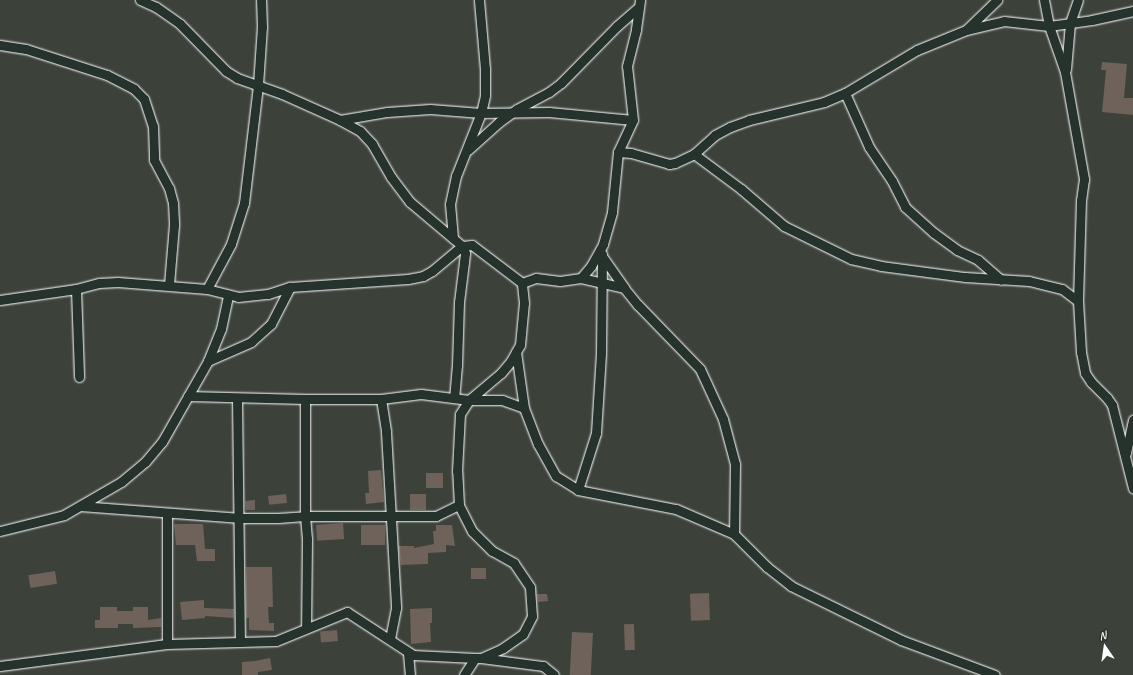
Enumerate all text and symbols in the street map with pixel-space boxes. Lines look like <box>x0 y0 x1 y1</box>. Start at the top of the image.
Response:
north arrow <box>1085 627 1125 667</box>
text: N <box>1097 628 1107 643</box>

